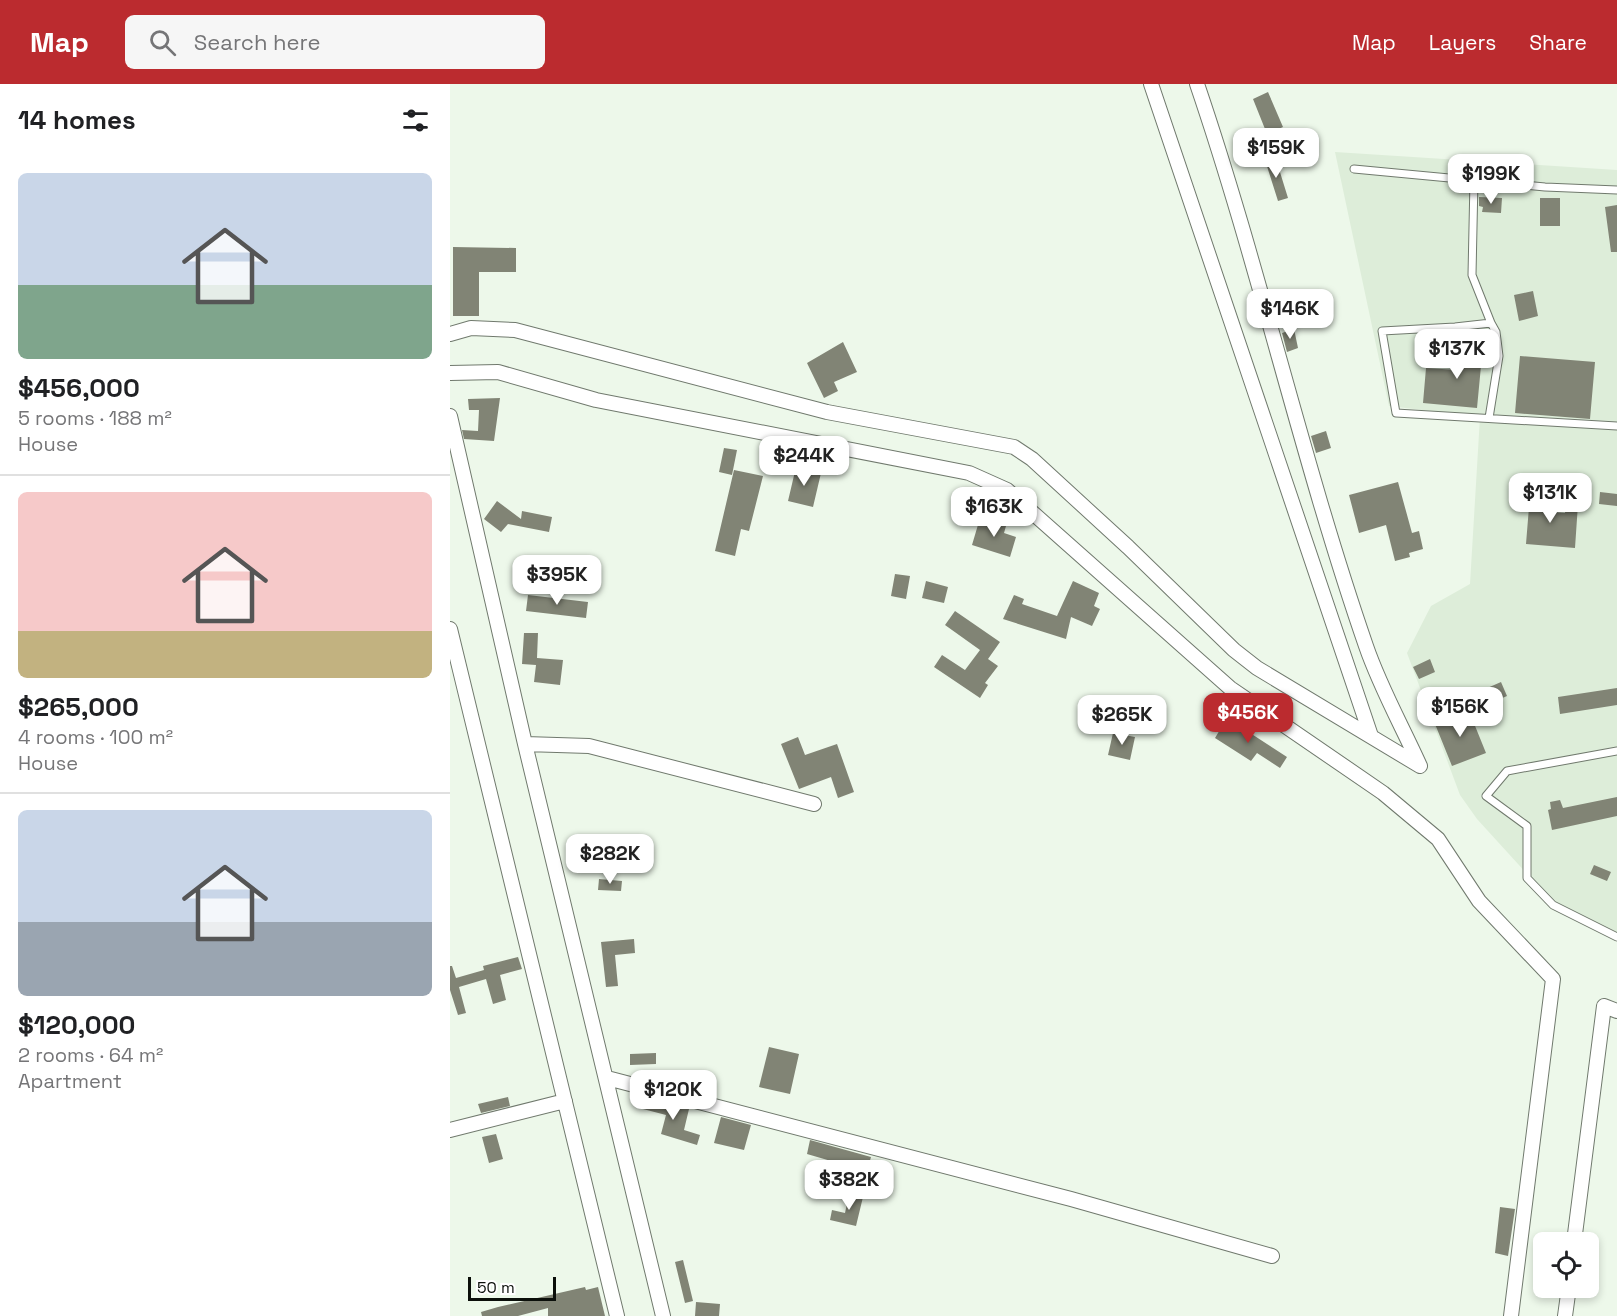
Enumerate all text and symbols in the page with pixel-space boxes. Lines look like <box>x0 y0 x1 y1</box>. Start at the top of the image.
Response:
search box <box>125 15 545 69</box>
text: Map <box>30 24 89 60</box>
icon: search <box>146 26 179 59</box>
text: Search here <box>194 28 321 56</box>
text: Map <box>1352 29 1396 56</box>
text: Layers <box>1429 29 1496 56</box>
text: Share <box>1529 29 1587 56</box>
text: 14 homes <box>18 103 136 137</box>
icon: filters <box>399 104 432 137</box>
pin: $159K <box>1234 128 1318 179</box>
text: $159K <box>1247 134 1305 160</box>
pin: $199K <box>1449 154 1533 205</box>
text: $199K <box>1462 160 1520 186</box>
icon: home <box>171 212 279 320</box>
pin: $146K <box>1248 289 1332 340</box>
text: $146K <box>1261 295 1319 321</box>
pin: $137K <box>1415 329 1499 380</box>
text: $137K <box>1429 335 1485 361</box>
text: $456,000 <box>18 371 140 405</box>
text: 5 rooms · 188 m² <box>18 405 172 431</box>
text: House <box>18 431 78 457</box>
pin: $244K <box>762 436 846 487</box>
text: $244K <box>773 442 835 468</box>
pin: $131K <box>1508 473 1592 524</box>
text: $131K <box>1523 479 1577 505</box>
pin: $163K <box>952 487 1036 538</box>
text: $163K <box>965 493 1023 519</box>
icon: home <box>171 531 279 639</box>
pin: $395K <box>515 555 599 606</box>
text: $395K <box>526 561 588 587</box>
pin: $156K <box>1418 687 1502 738</box>
text: $265,000 <box>18 690 139 724</box>
pin: $456K <box>1206 693 1290 744</box>
text: $156K <box>1431 693 1489 719</box>
pin: $265K <box>1080 695 1164 746</box>
text: $456K <box>1217 699 1279 725</box>
text: $265K <box>1092 701 1152 727</box>
text: 4 rooms · 100 m² <box>18 724 173 750</box>
text: House <box>18 750 78 776</box>
pin: $282K <box>568 834 652 885</box>
text: $282K <box>580 840 640 866</box>
icon: home <box>171 849 279 957</box>
text: $120,000 <box>18 1008 135 1042</box>
text: 2 rooms · 64 m² <box>18 1042 163 1068</box>
text: Apartment <box>18 1068 122 1094</box>
pin: $120K <box>631 1070 715 1121</box>
text: $120K <box>644 1076 702 1102</box>
pin: $382K <box>807 1160 891 1211</box>
text: $382K <box>819 1166 879 1192</box>
map controls <box>1533 1232 1599 1298</box>
button: locate <box>1533 1232 1599 1298</box>
scale bar <box>468 1274 556 1302</box>
text: 50 m <box>477 1277 515 1298</box>

